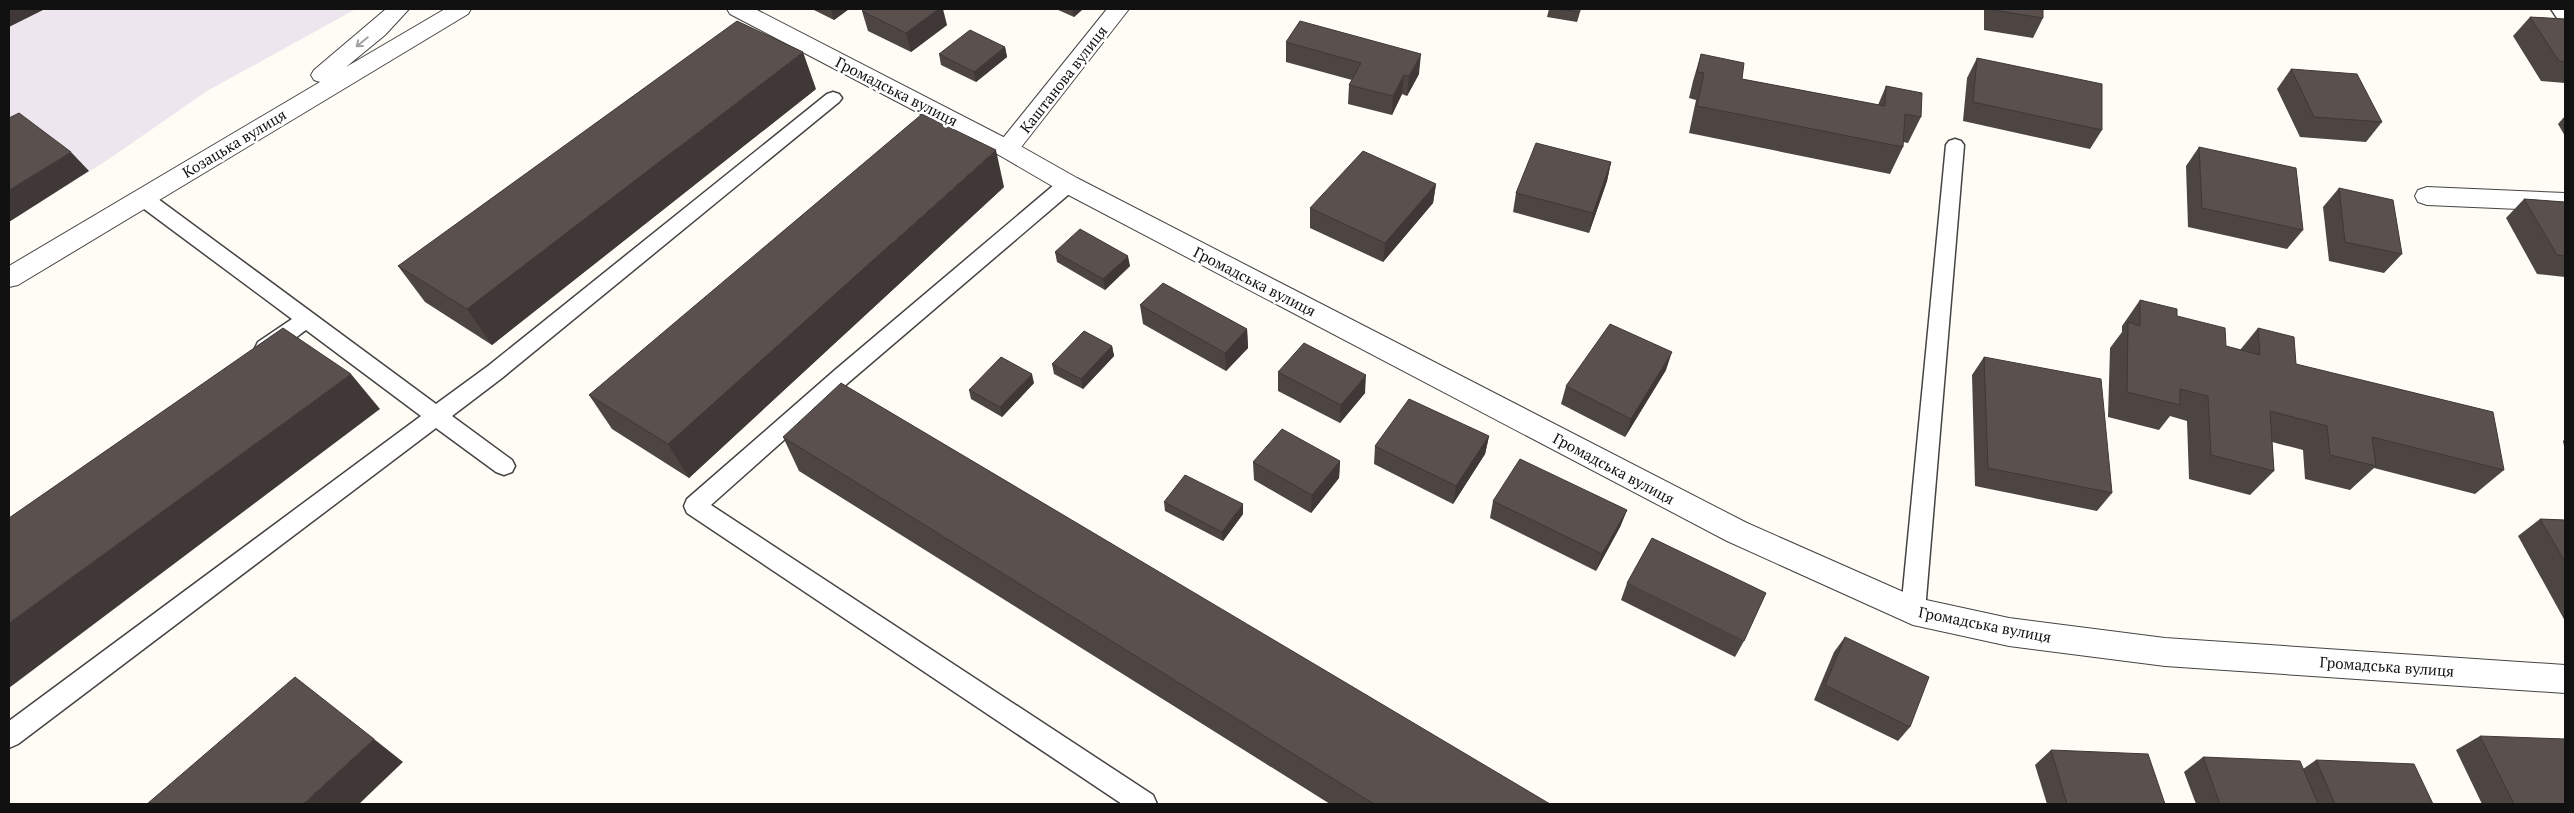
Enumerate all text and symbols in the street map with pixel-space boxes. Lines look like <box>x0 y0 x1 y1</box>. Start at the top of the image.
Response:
street label: Каштанова вулиця <box>1015 21 1111 137</box>
one-way arrow <box>356 36 369 47</box>
street label: Громадська вулиця <box>832 51 962 131</box>
street label: Козацька вулиця <box>178 104 290 182</box>
street label: Громадська вулиця <box>1190 241 1320 321</box>
street label: Громадська вулиця <box>1550 428 1678 508</box>
street label: Громадська вулиця <box>1917 601 2053 647</box>
street label: Громадська вулиця <box>2319 651 2455 681</box>

